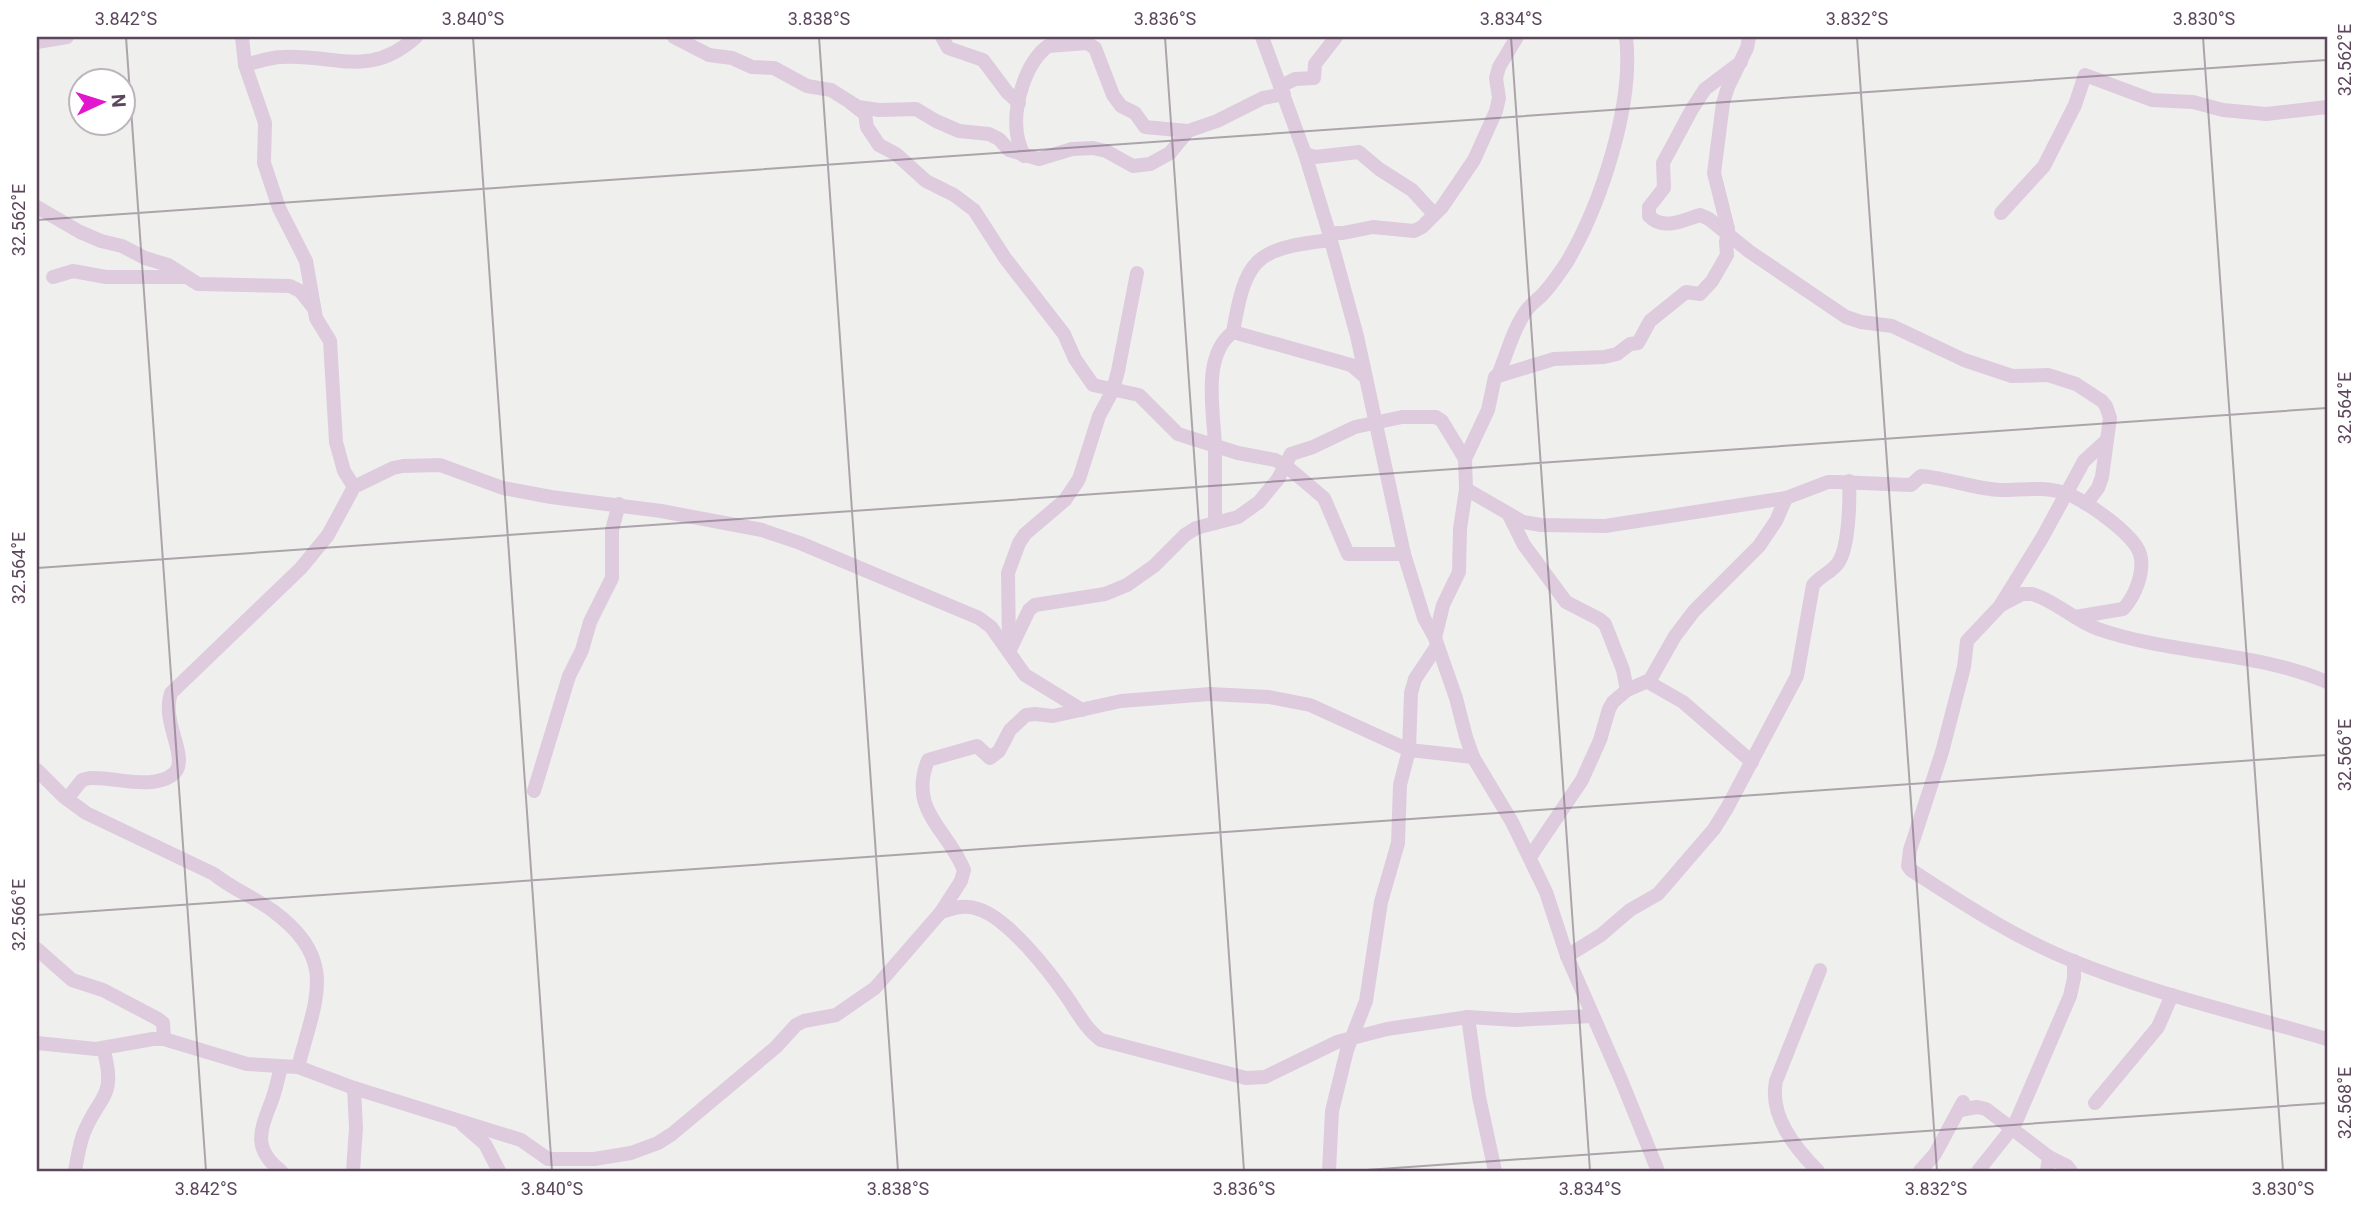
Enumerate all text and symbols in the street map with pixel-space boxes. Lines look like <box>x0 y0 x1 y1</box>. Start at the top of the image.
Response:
text: 3.842°S <box>95 8 158 29</box>
text: 3.840°S <box>442 8 505 29</box>
text: 3.838°S <box>788 8 851 29</box>
text: 3.836°S <box>1134 8 1197 29</box>
text: 3.834°S <box>1480 8 1543 29</box>
text: 3.832°S <box>1826 8 1889 29</box>
text: 3.830°S <box>2173 8 2236 29</box>
text: 32.562°E <box>2334 24 2355 96</box>
north arrow <box>66 66 136 136</box>
text: N <box>107 93 130 108</box>
text: 32.562°E <box>8 184 29 256</box>
text: 32.564°E <box>2334 372 2355 444</box>
text: 32.564°E <box>8 532 29 604</box>
text: 32.566°E <box>2334 719 2355 791</box>
text: 32.566°E <box>8 879 29 951</box>
text: 32.568°E <box>2334 1067 2355 1139</box>
text: 3.842°S <box>175 1178 238 1199</box>
text: 3.840°S <box>521 1178 584 1199</box>
text: 3.838°S <box>867 1178 930 1199</box>
text: 3.836°S <box>1213 1178 1276 1199</box>
text: 3.834°S <box>1559 1178 1622 1199</box>
text: 3.832°S <box>1905 1178 1968 1199</box>
text: 3.830°S <box>2252 1178 2315 1199</box>

